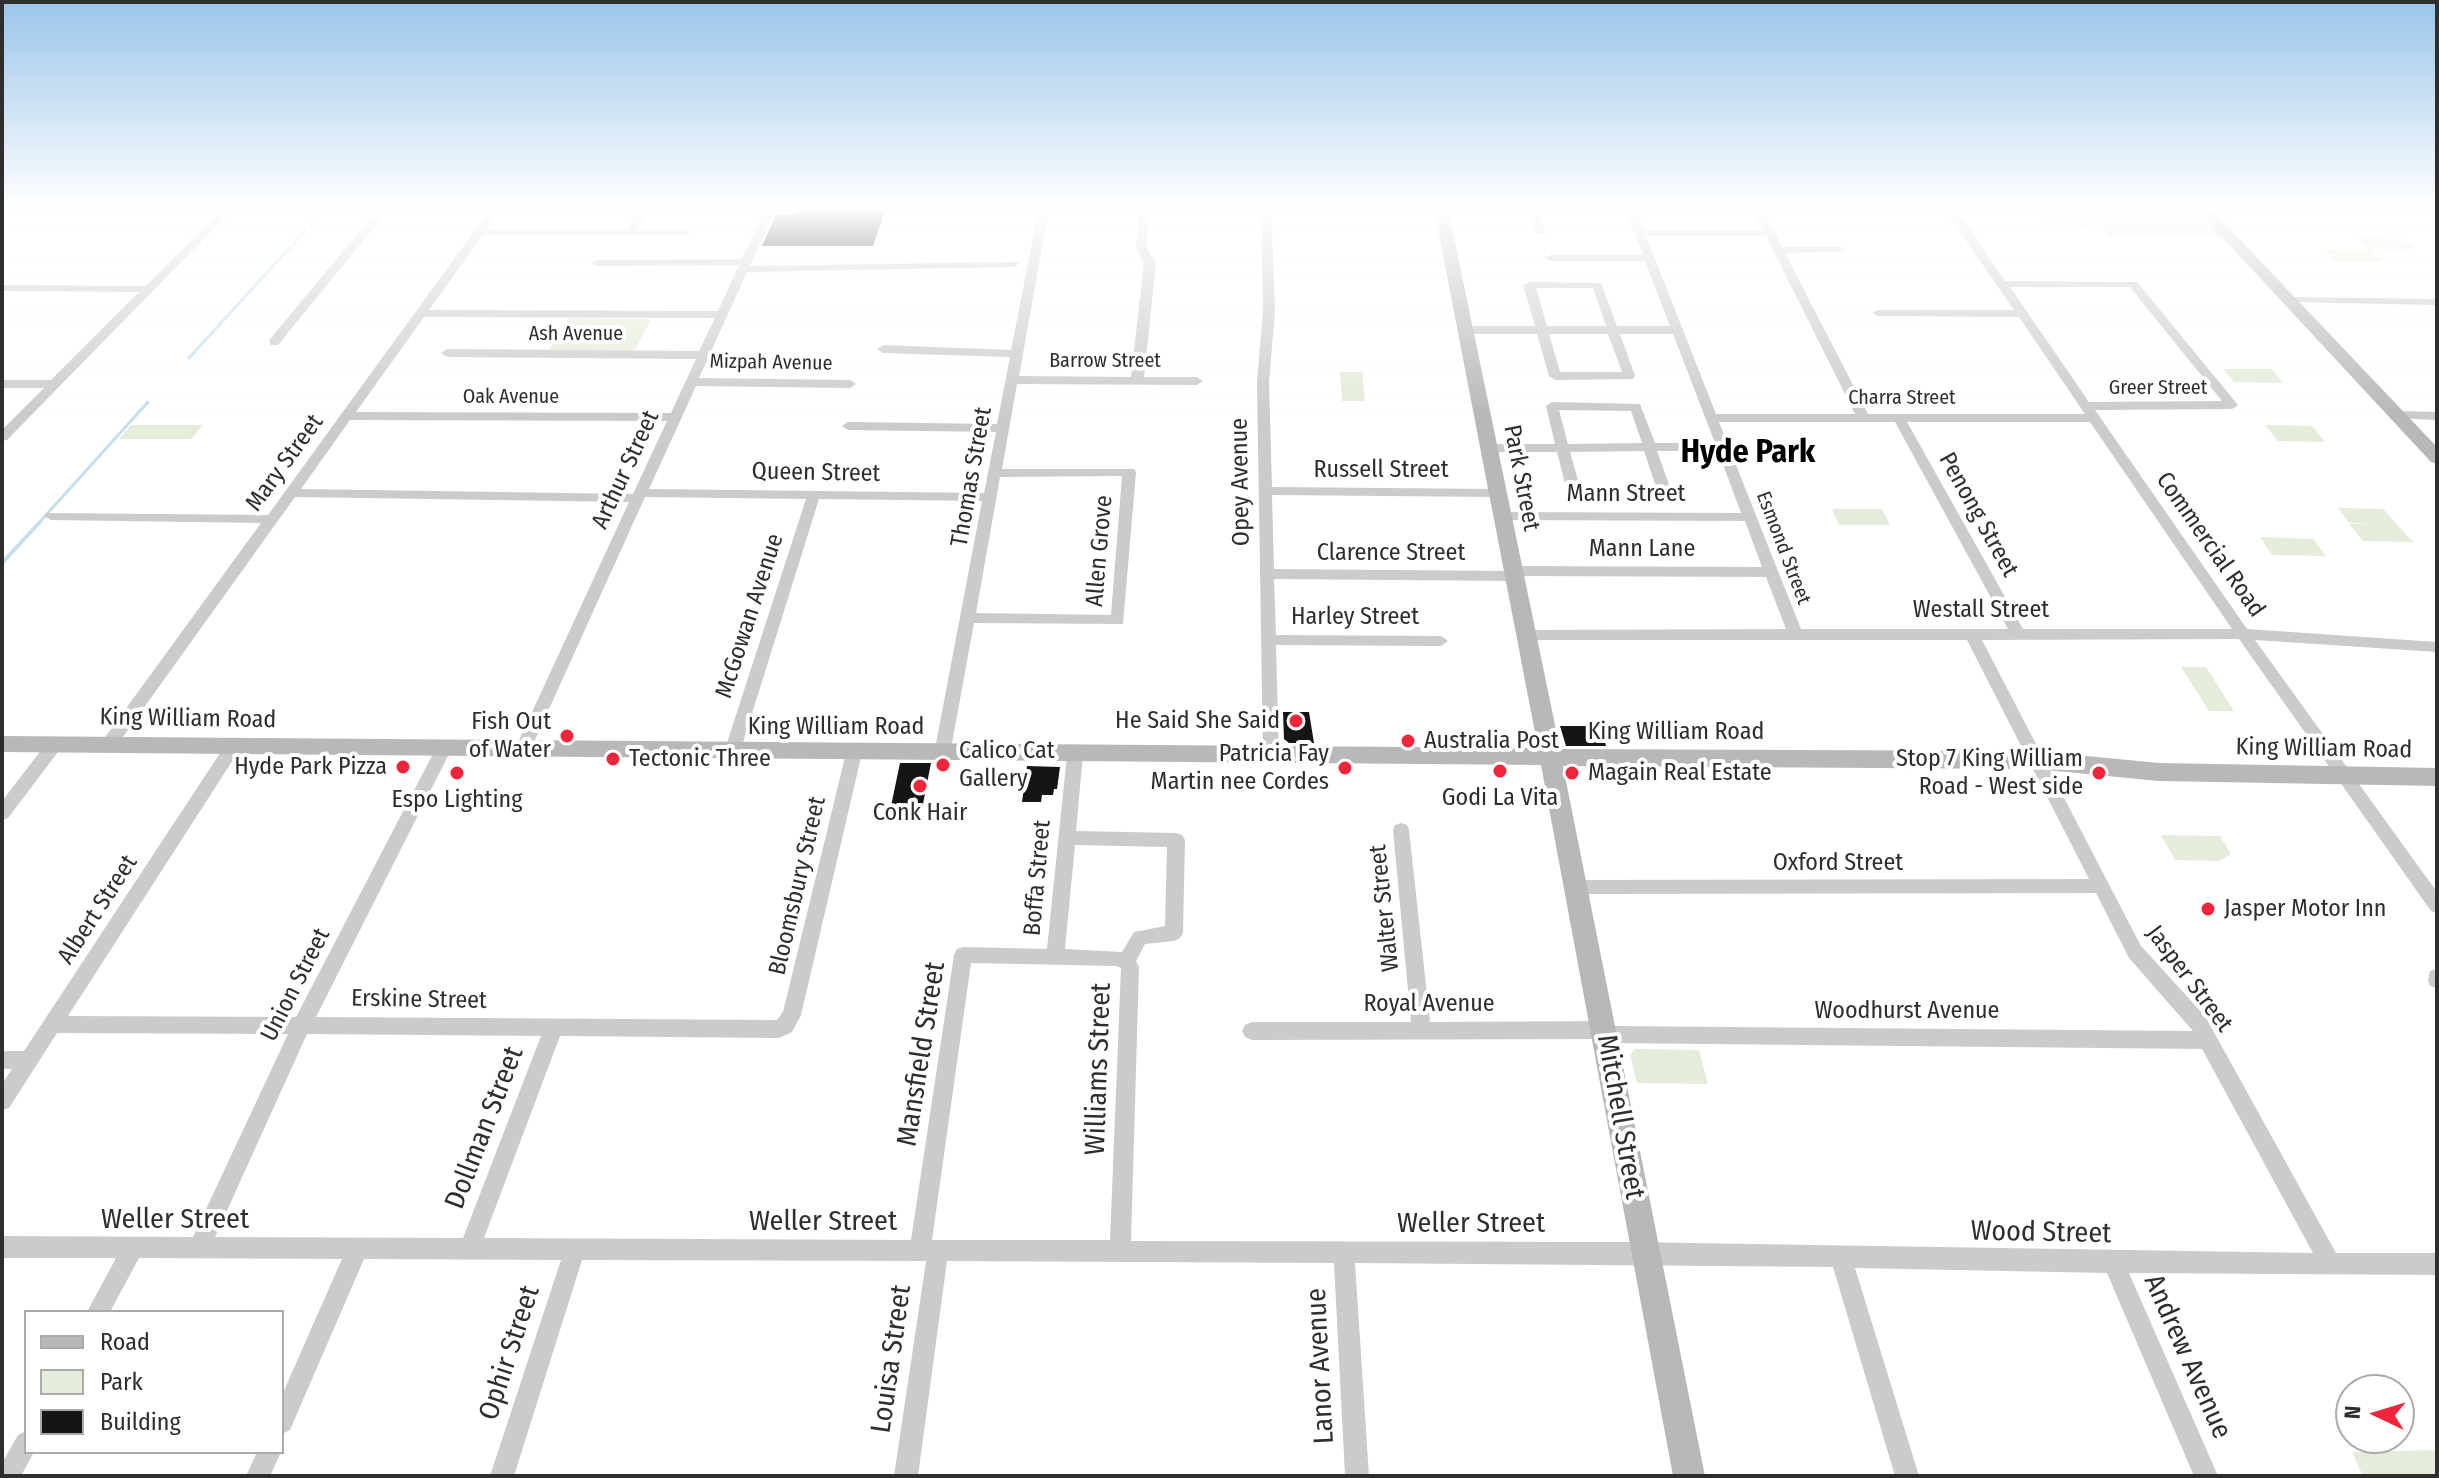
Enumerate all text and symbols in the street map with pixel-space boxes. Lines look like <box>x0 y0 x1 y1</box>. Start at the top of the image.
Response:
street label: Ash Avenue <box>529 322 623 346</box>
street label: Barrow Street <box>1049 349 1161 373</box>
street label: Mizpah Avenue <box>709 350 833 376</box>
street label: Greer Street <box>2109 376 2207 400</box>
street label: Oak Avenue <box>463 385 559 409</box>
street label: Charra Street <box>1848 386 1956 410</box>
street label: Thomas Street <box>946 405 998 549</box>
street label: Arthur Street <box>586 406 666 534</box>
street label: Mary Street <box>240 409 330 517</box>
street label: Opey Avenue <box>1225 418 1257 546</box>
street label: Park Street <box>1497 423 1545 533</box>
district label: Hyde Park <box>1681 434 1815 472</box>
street label: Penong Street <box>1932 448 2024 582</box>
street label: Russell Street <box>1313 456 1449 484</box>
street label: Queen Street <box>751 457 881 489</box>
street label: Commercial Road <box>2149 467 2271 623</box>
street label: Mann Street <box>1567 480 1685 508</box>
street label: Esmond Street <box>1750 488 1816 608</box>
street label: Allen Grove <box>1081 494 1119 608</box>
street label: McGowan Avenue <box>710 530 790 702</box>
street label: Mann Lane <box>1589 535 1695 563</box>
street label: Clarence Street <box>1317 539 1465 567</box>
street label: Westall Street <box>1913 596 2049 624</box>
street label: Harley Street <box>1291 603 1419 631</box>
street label: King William Road <box>99 703 277 735</box>
place label: He Said She Said <box>1115 707 1280 735</box>
place label: Fish Out of Water <box>469 708 551 764</box>
marker: He Said She Said <box>1287 712 1305 730</box>
street label: King William Road <box>748 713 924 741</box>
street label: King William Road <box>1588 718 1764 746</box>
marker: Fish Out of Water <box>558 727 576 745</box>
place label: Australia Post <box>1424 727 1559 755</box>
marker: Australia Post <box>1399 732 1417 750</box>
street label: King William Road <box>2235 733 2413 765</box>
place label: Calico Cat Gallery <box>959 737 1054 793</box>
place label: Patricia Fay Martin nee Cordes <box>1151 740 1329 796</box>
place label: Tectonic Three <box>629 745 771 773</box>
place label: Stop 7 King William Road - West side <box>1896 745 2083 801</box>
marker: Tectonic Three <box>604 750 622 768</box>
place label: Hyde Park Pizza <box>234 753 387 781</box>
marker: Calico Cat Gallery <box>934 756 952 774</box>
marker: Hyde Park Pizza <box>394 758 412 776</box>
marker: Patricia Fay Martin nee Cordes <box>1336 759 1354 777</box>
place label: Magain Real Estate <box>1588 759 1772 787</box>
marker: Godi La Vita <box>1491 762 1509 780</box>
marker: Espo Lighting <box>448 764 466 782</box>
marker: Magain Real Estate <box>1563 764 1581 782</box>
marker: Stop 7 King William Road - West side <box>2090 764 2108 782</box>
marker: Conk Hair <box>911 777 929 795</box>
place label: Godi La Vita <box>1442 784 1558 812</box>
place label: Espo Lighting <box>392 786 522 814</box>
street label: Bloomsbury Street <box>763 794 833 978</box>
place label: Conk Hair <box>873 799 967 827</box>
street label: Boffa Street <box>1019 819 1057 937</box>
street label: Walter Street <box>1364 843 1406 973</box>
street label: Oxford Street <box>1773 849 1903 877</box>
street label: Albert Street <box>52 850 144 970</box>
place label: Jasper Motor Inn <box>2224 895 2386 923</box>
marker: Jasper Motor Inn <box>2199 900 2217 918</box>
street label: Jasper Street <box>2140 920 2238 1038</box>
street label: Union Street <box>255 924 337 1046</box>
street label: Mansfield Street <box>891 959 953 1149</box>
street label: Williams Street <box>1079 982 1119 1156</box>
street label: Erskine Street <box>351 984 487 1016</box>
street label: Royal Avenue <box>1363 990 1495 1018</box>
street label: Woodhurst Avenue <box>1815 997 1999 1025</box>
street label: Mitchell Street <box>1589 1032 1651 1202</box>
street label: Dollman Street <box>439 1042 531 1214</box>
street label: Weller Street <box>101 1203 249 1237</box>
street label: Weller Street <box>749 1205 897 1239</box>
street label: Weller Street <box>1397 1207 1545 1241</box>
street label: Wood Street <box>1970 1215 2112 1251</box>
street label: Andrew Avenue <box>2136 1270 2238 1444</box>
street label: Ophir Street <box>472 1281 548 1425</box>
street label: Louisa Street <box>865 1283 919 1435</box>
street label: Lanor Avenue <box>1300 1287 1342 1445</box>
legend <box>24 1310 284 1454</box>
text: Road <box>100 1328 150 1356</box>
text: Park <box>100 1368 143 1396</box>
north arrow <box>2335 1374 2415 1454</box>
text: N <box>2339 1405 2366 1420</box>
text: Building <box>100 1408 181 1436</box>

